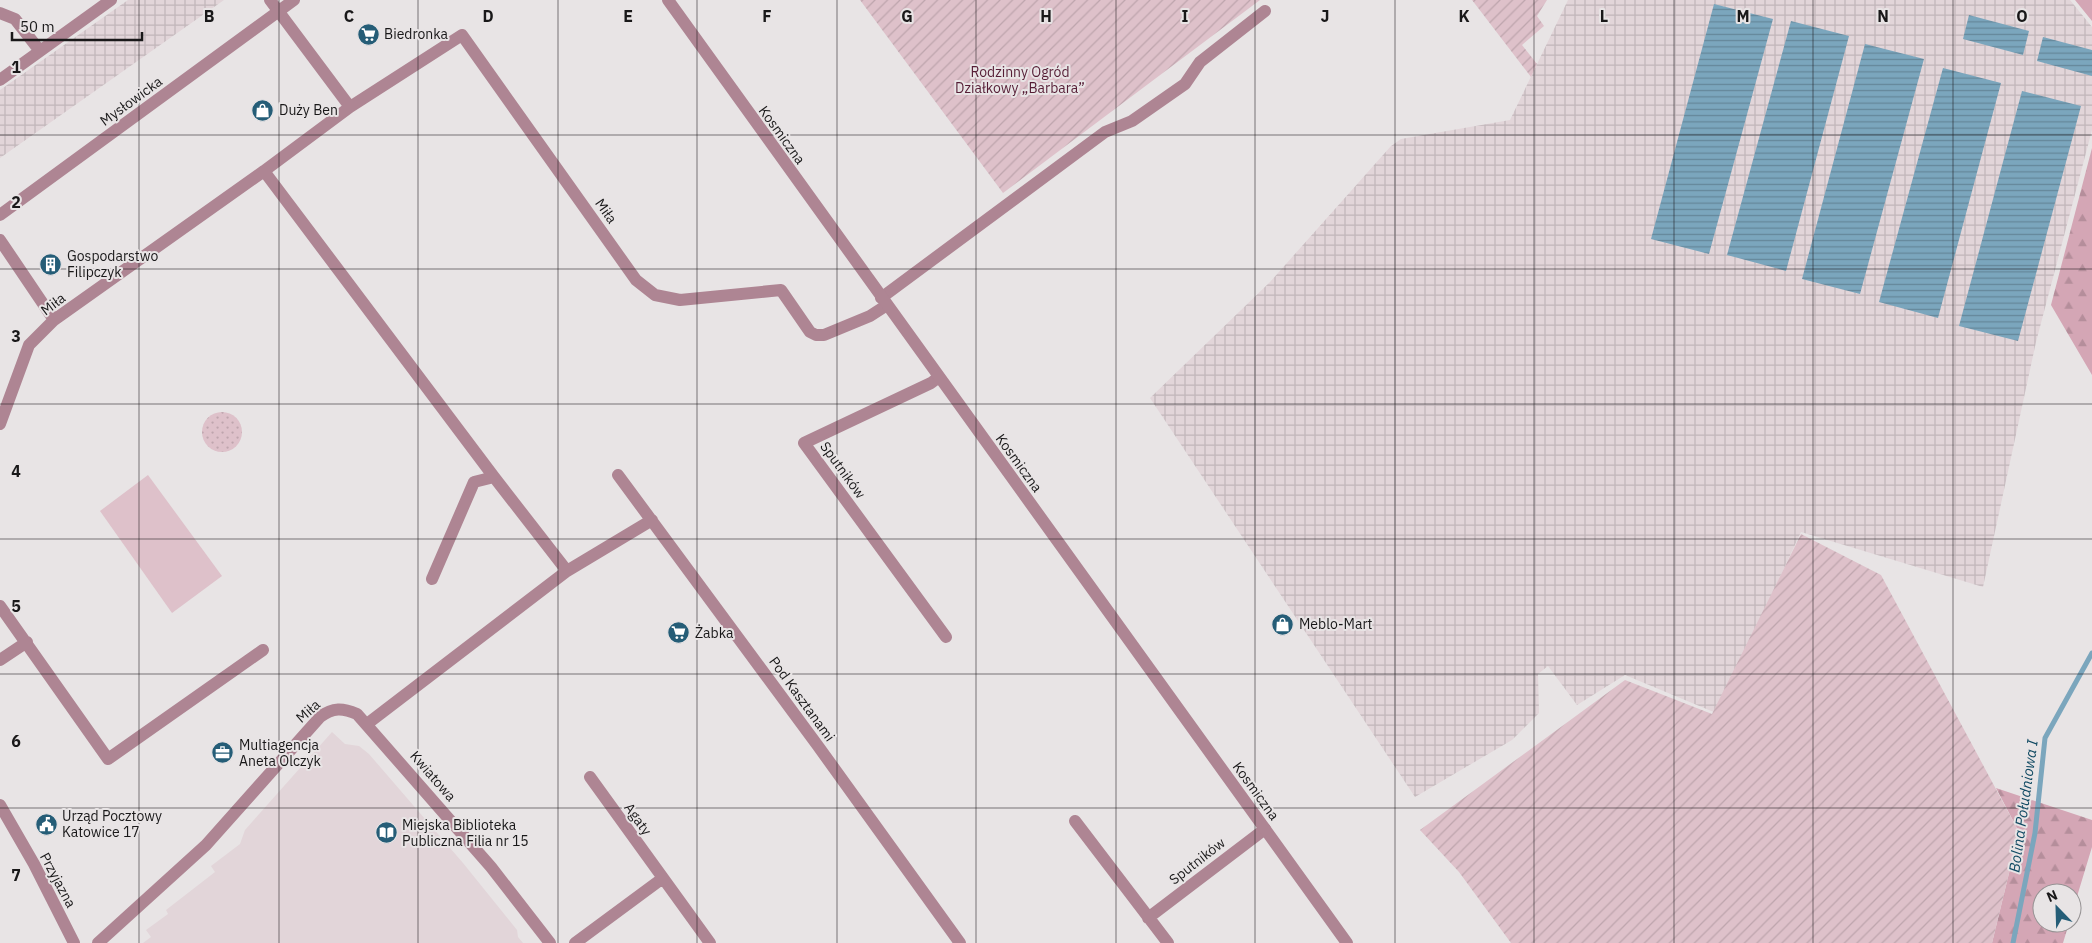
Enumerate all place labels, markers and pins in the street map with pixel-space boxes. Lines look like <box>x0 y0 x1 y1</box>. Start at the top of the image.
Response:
supermarket icon: Biedronka <box>356 22 380 46</box>
place label: Biedronka <box>384 25 449 43</box>
shop icon: Duży Ben <box>251 98 275 122</box>
place label: Duży Ben <box>279 101 338 119</box>
place label: Gospodarstwo Filipczyk <box>67 247 158 281</box>
building icon: Gospodarstwo Filipczyk <box>39 252 63 276</box>
shop icon: Meblo-Mart <box>1271 612 1295 636</box>
place label: Meblo-Mart <box>1299 615 1373 633</box>
supermarket icon: Żabka <box>667 621 691 645</box>
place label: Żabka <box>695 624 734 642</box>
place label: Multiagencja Aneta Olczyk <box>239 736 322 770</box>
office icon: Multiagencja Aneta Olczyk <box>211 741 235 765</box>
place label: Urząd Pocztowy Katowice 17 <box>62 807 162 841</box>
public building icon: Urząd Pocztowy Katowice 17 <box>34 812 58 836</box>
place label: Miejska Biblioteka Publiczna Filia nr 15 <box>402 816 529 850</box>
library icon: Miejska Biblioteka Publiczna Filia nr 15 <box>374 821 398 845</box>

